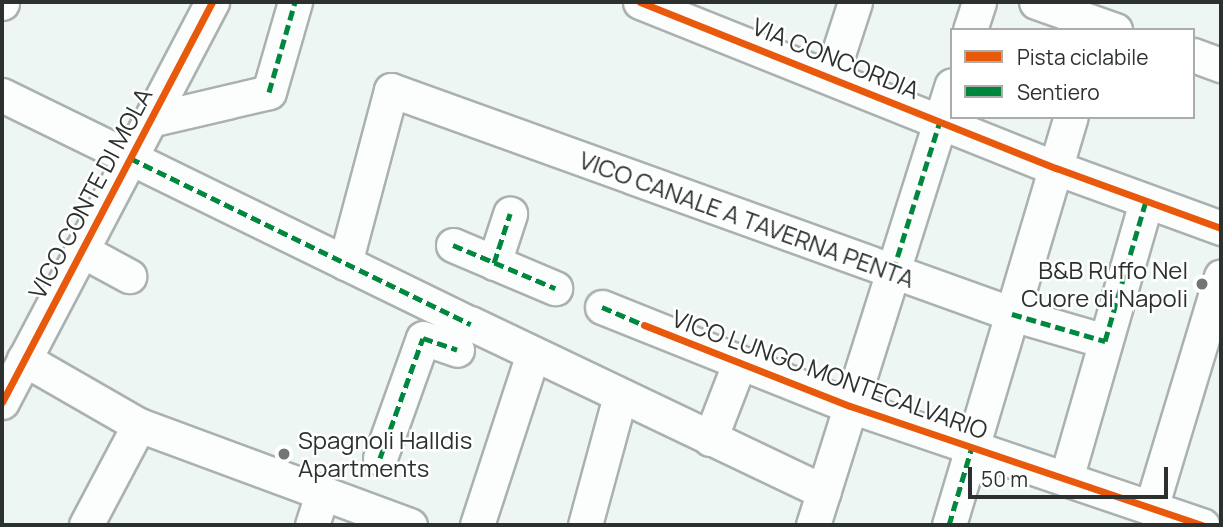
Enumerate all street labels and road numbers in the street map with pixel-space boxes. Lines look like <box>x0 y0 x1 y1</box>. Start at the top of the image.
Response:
street label: VIA CONCORDIA <box>748 11 924 105</box>
street label: VICO CONTE DI MOLA <box>22 83 158 303</box>
street label: VICO CANALE A TAVERNA PENTA <box>576 145 918 293</box>
street label: VICO LUNGO MONTECALVARIO <box>668 303 992 445</box>

